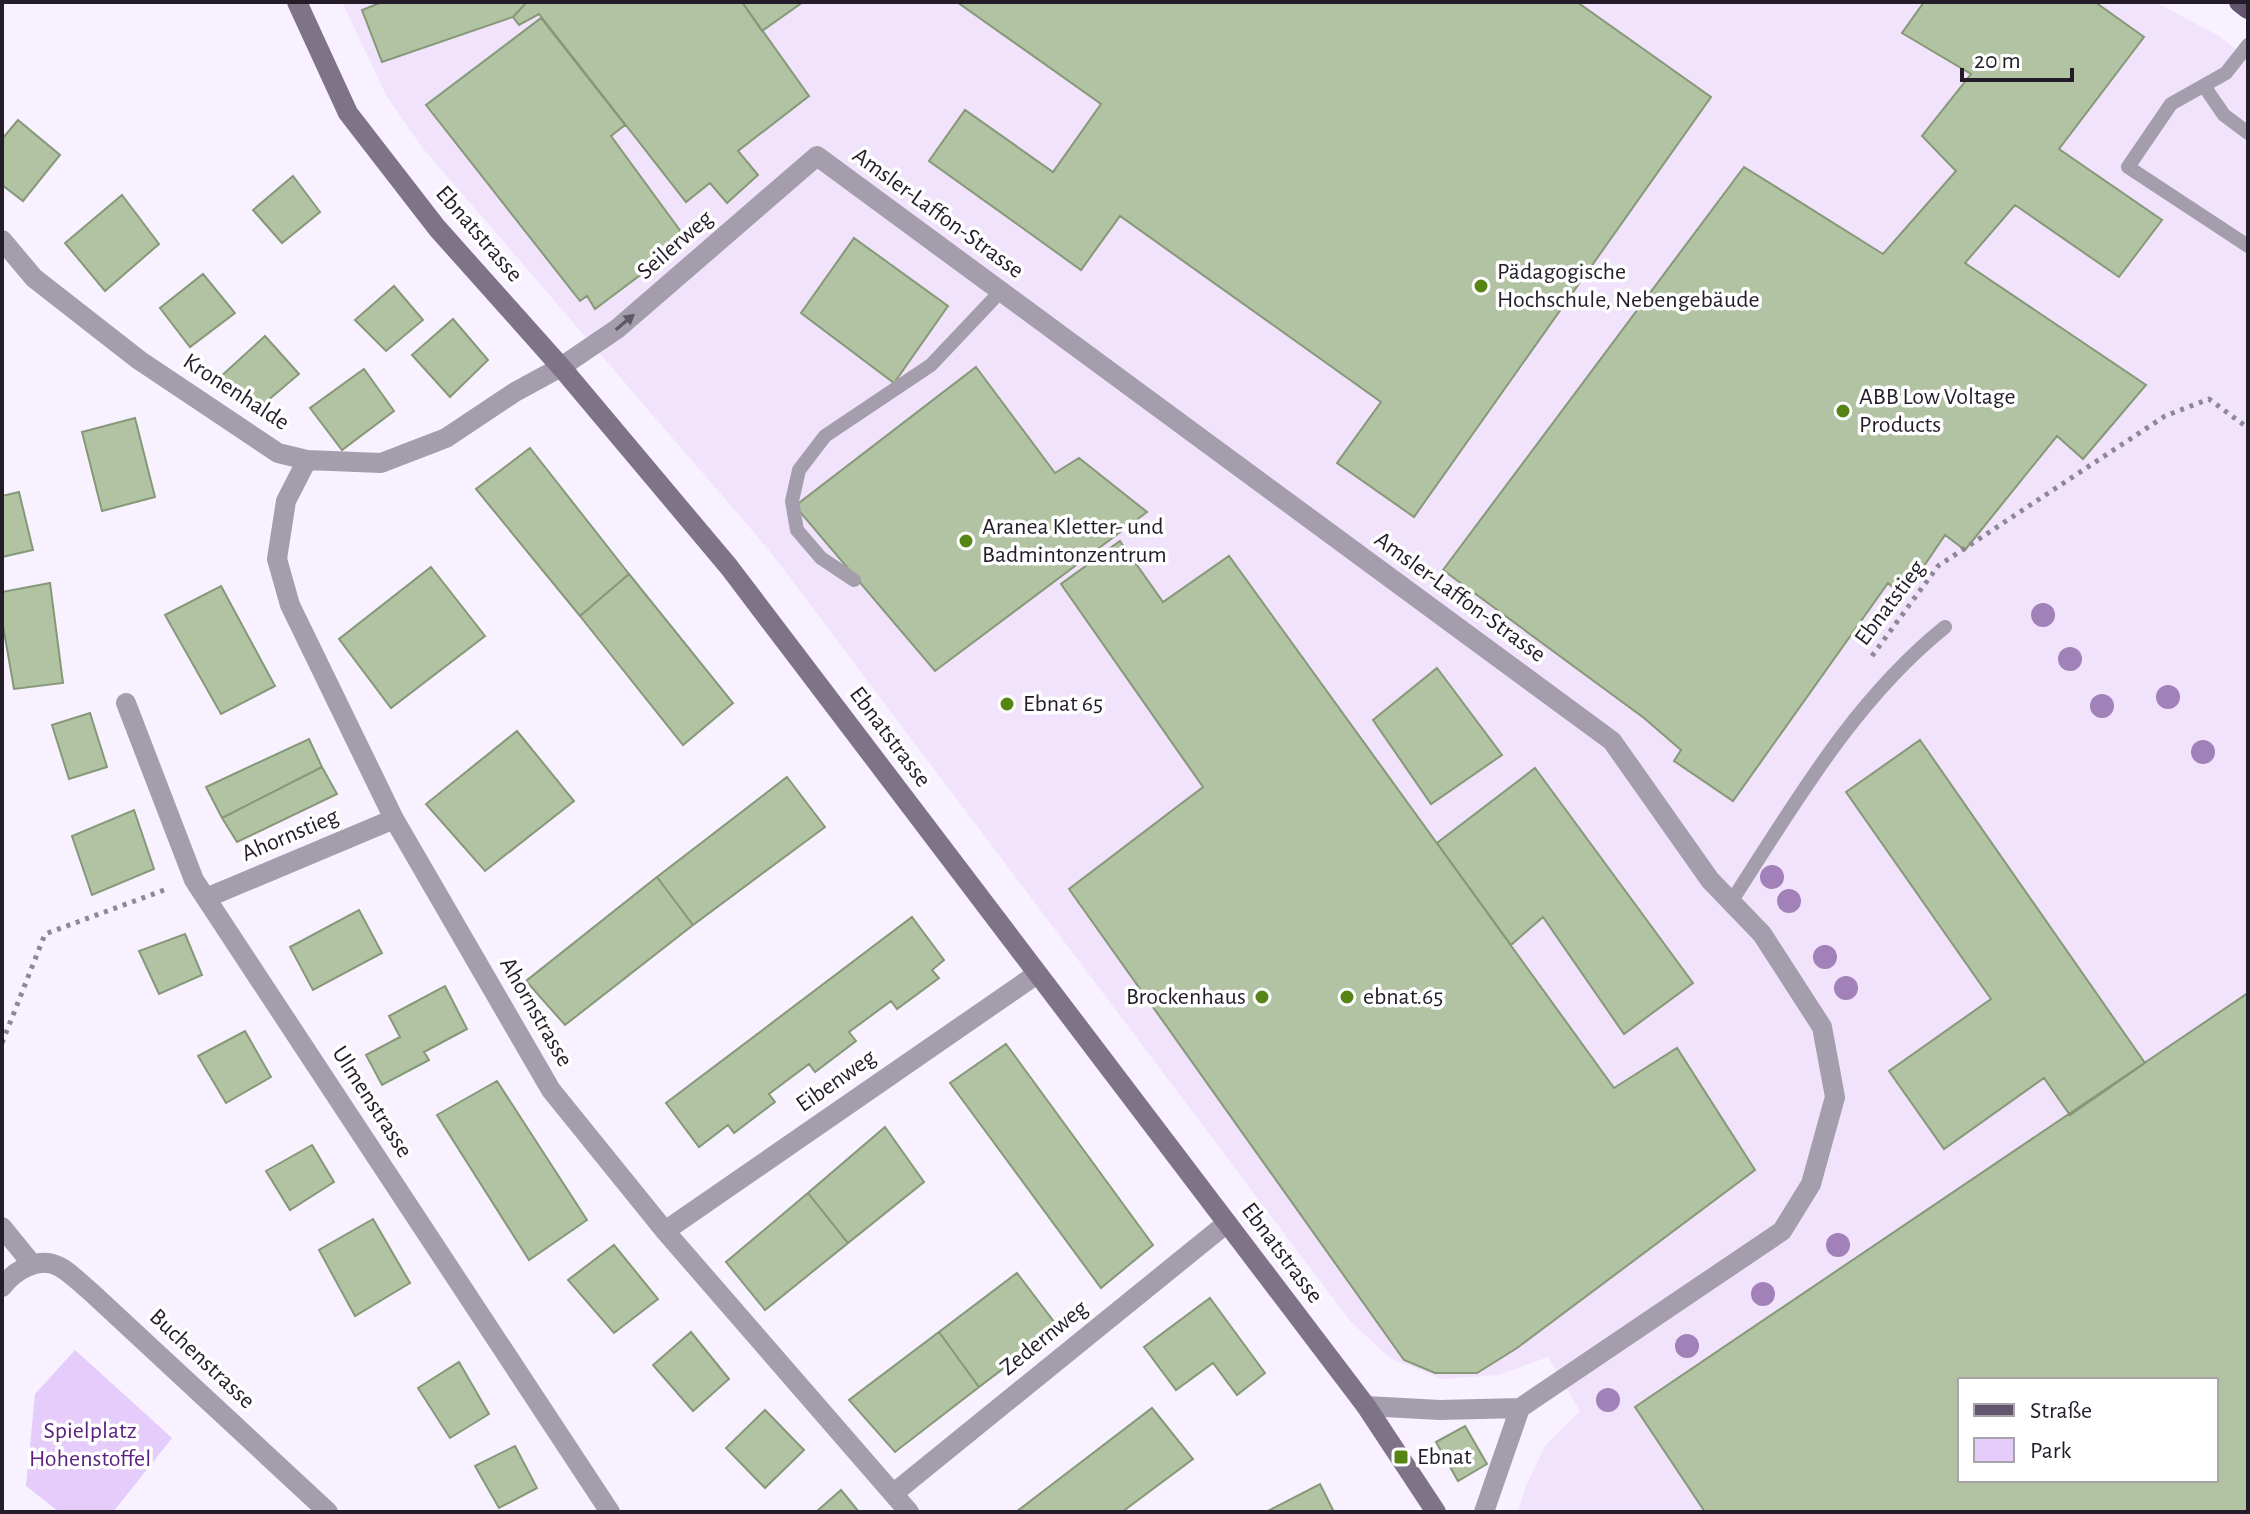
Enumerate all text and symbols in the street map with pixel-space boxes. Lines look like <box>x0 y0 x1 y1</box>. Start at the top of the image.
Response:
scale bar <box>1962 32 2072 82</box>
text: 20 m <box>1974 49 2021 73</box>
street label: Amsler-Laffon-Strasse <box>848 143 1028 283</box>
street label: Ebnatstrasse <box>431 181 527 287</box>
street label: Seilerweg <box>633 206 717 284</box>
place label: Pädagogische Hochschule, Nebengebäude <box>1497 260 1760 312</box>
marker: Pädagogische Hochschule, Nebengebäude <box>1472 277 1490 295</box>
one-way arrow <box>615 314 635 331</box>
street label: Kronenhalde <box>179 349 293 435</box>
place label: ABB Low Voltage Products <box>1859 385 2016 437</box>
marker: ABB Low Voltage Products <box>1834 402 1852 420</box>
place label: Aranea Kletter- und Badmintonzentrum <box>982 515 1167 567</box>
street label: Amsler-Laffon-Strasse <box>1370 527 1550 667</box>
marker: Aranea Kletter- und Badmintonzentrum <box>957 532 975 550</box>
street label: Ebnatstieg <box>1850 556 1930 650</box>
street label: Ebnatstrasse <box>845 682 935 792</box>
place label: Ebnat 65 <box>1023 692 1103 716</box>
marker: Ebnat 65 <box>998 695 1016 713</box>
street label: Ahornstieg <box>238 804 342 866</box>
street label: Ahornstrasse <box>495 953 577 1071</box>
place label: Brockenhaus <box>1126 985 1246 1009</box>
place label: ebnat.65 <box>1363 985 1443 1009</box>
marker: Brockenhaus <box>1253 988 1271 1006</box>
marker: ebnat.65 <box>1338 988 1356 1006</box>
street label: Ulmenstrasse <box>327 1042 417 1162</box>
street label: Eibenweg <box>792 1045 880 1117</box>
street label: Ebnatstrasse <box>1237 1198 1327 1308</box>
street label: Zedernweg <box>996 1296 1092 1380</box>
street label: Buchenstrasse <box>145 1304 259 1414</box>
legend <box>1958 1378 2218 1482</box>
text: Straße <box>2030 1399 2092 1423</box>
park label: Spielplatz Hohenstoffel <box>29 1419 151 1471</box>
text: Park <box>2030 1439 2071 1463</box>
place label: Ebnat <box>1417 1445 1472 1469</box>
marker: Ebnat <box>1392 1448 1410 1466</box>

